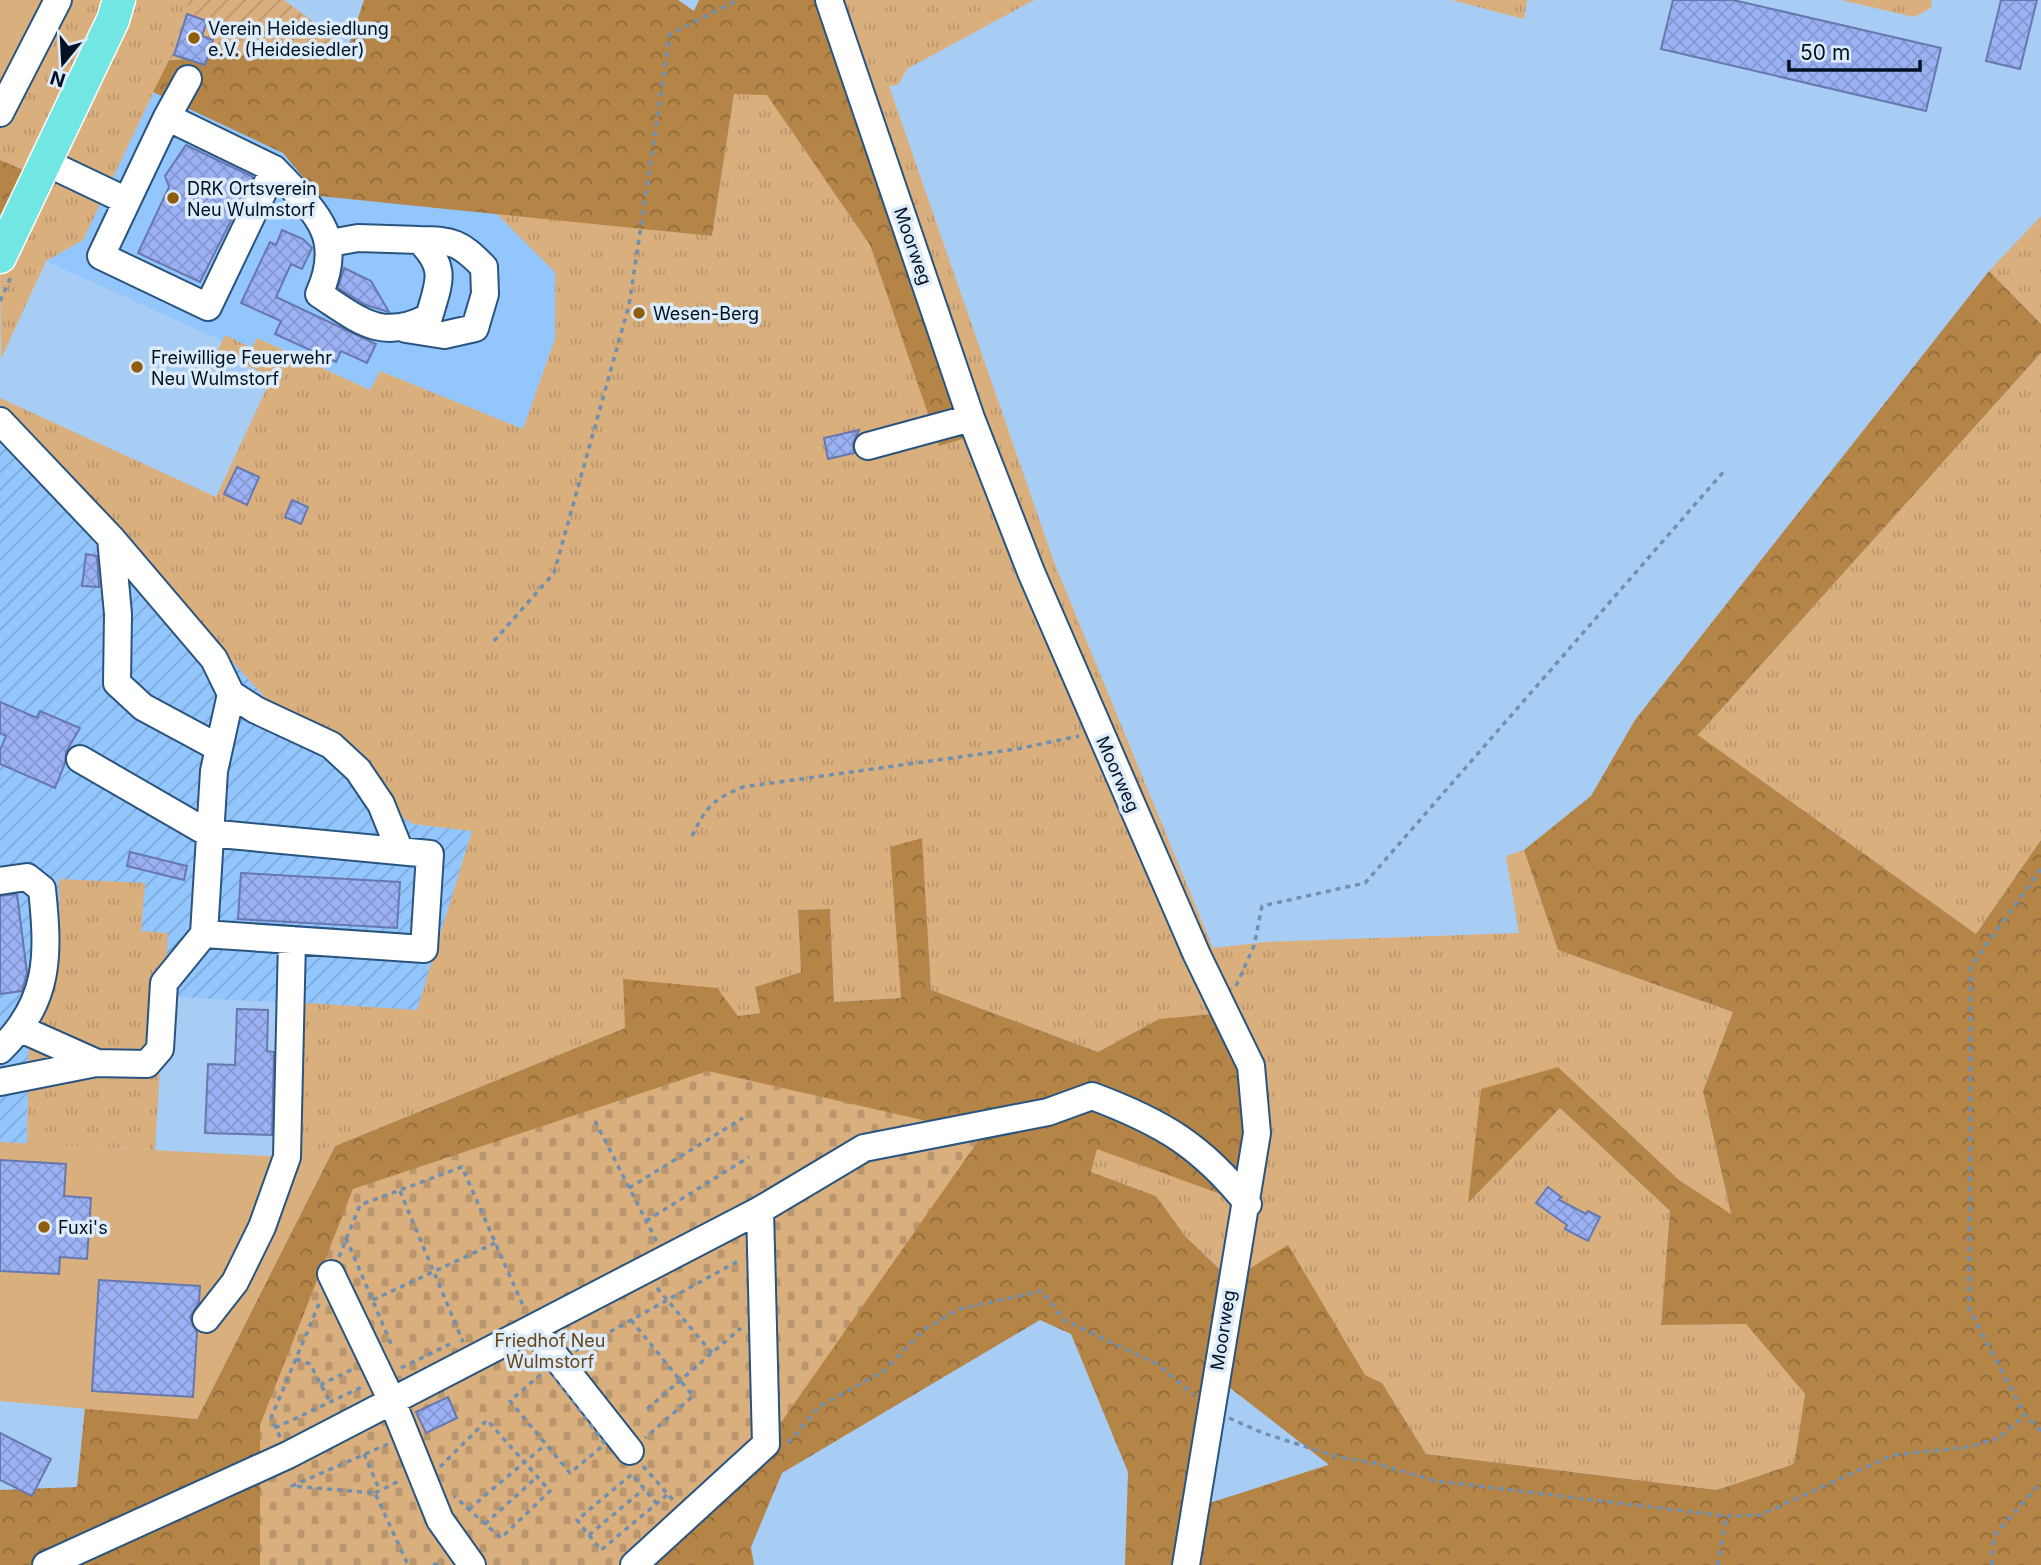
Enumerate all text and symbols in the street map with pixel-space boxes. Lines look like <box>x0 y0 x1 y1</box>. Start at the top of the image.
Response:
place label: Verein Heidesiedlung e.V. (Heidesiedler) <box>208 18 389 60</box>
north arrow <box>28 28 98 98</box>
scale bar <box>1789 28 1920 72</box>
marker: Verein Heidesiedlung e.V. (Heidesiedler) <box>186 30 202 46</box>
text: 50 m <box>1800 40 1850 65</box>
text: N <box>47 66 68 92</box>
place label: DRK Ortsverein Neu Wulmstorf <box>187 178 317 220</box>
marker: DRK Ortsverein Neu Wulmstorf <box>165 190 181 206</box>
street label: Moorweg <box>890 204 936 288</box>
place label: Wesen-Berg <box>653 303 759 324</box>
marker: Wesen-Berg <box>631 305 647 321</box>
place label: Freiwillige Feuerwehr Neu Wulmstorf <box>151 347 332 389</box>
marker: Freiwillige Feuerwehr Neu Wulmstorf <box>129 359 145 375</box>
street label: Moorweg <box>1092 733 1144 815</box>
place label: Fuxi's <box>58 1217 108 1238</box>
marker: Fuxi's <box>36 1219 52 1235</box>
street label: Moorweg <box>1206 1288 1240 1372</box>
park label: Friedhof Neu Wulmstorf <box>495 1330 605 1372</box>

